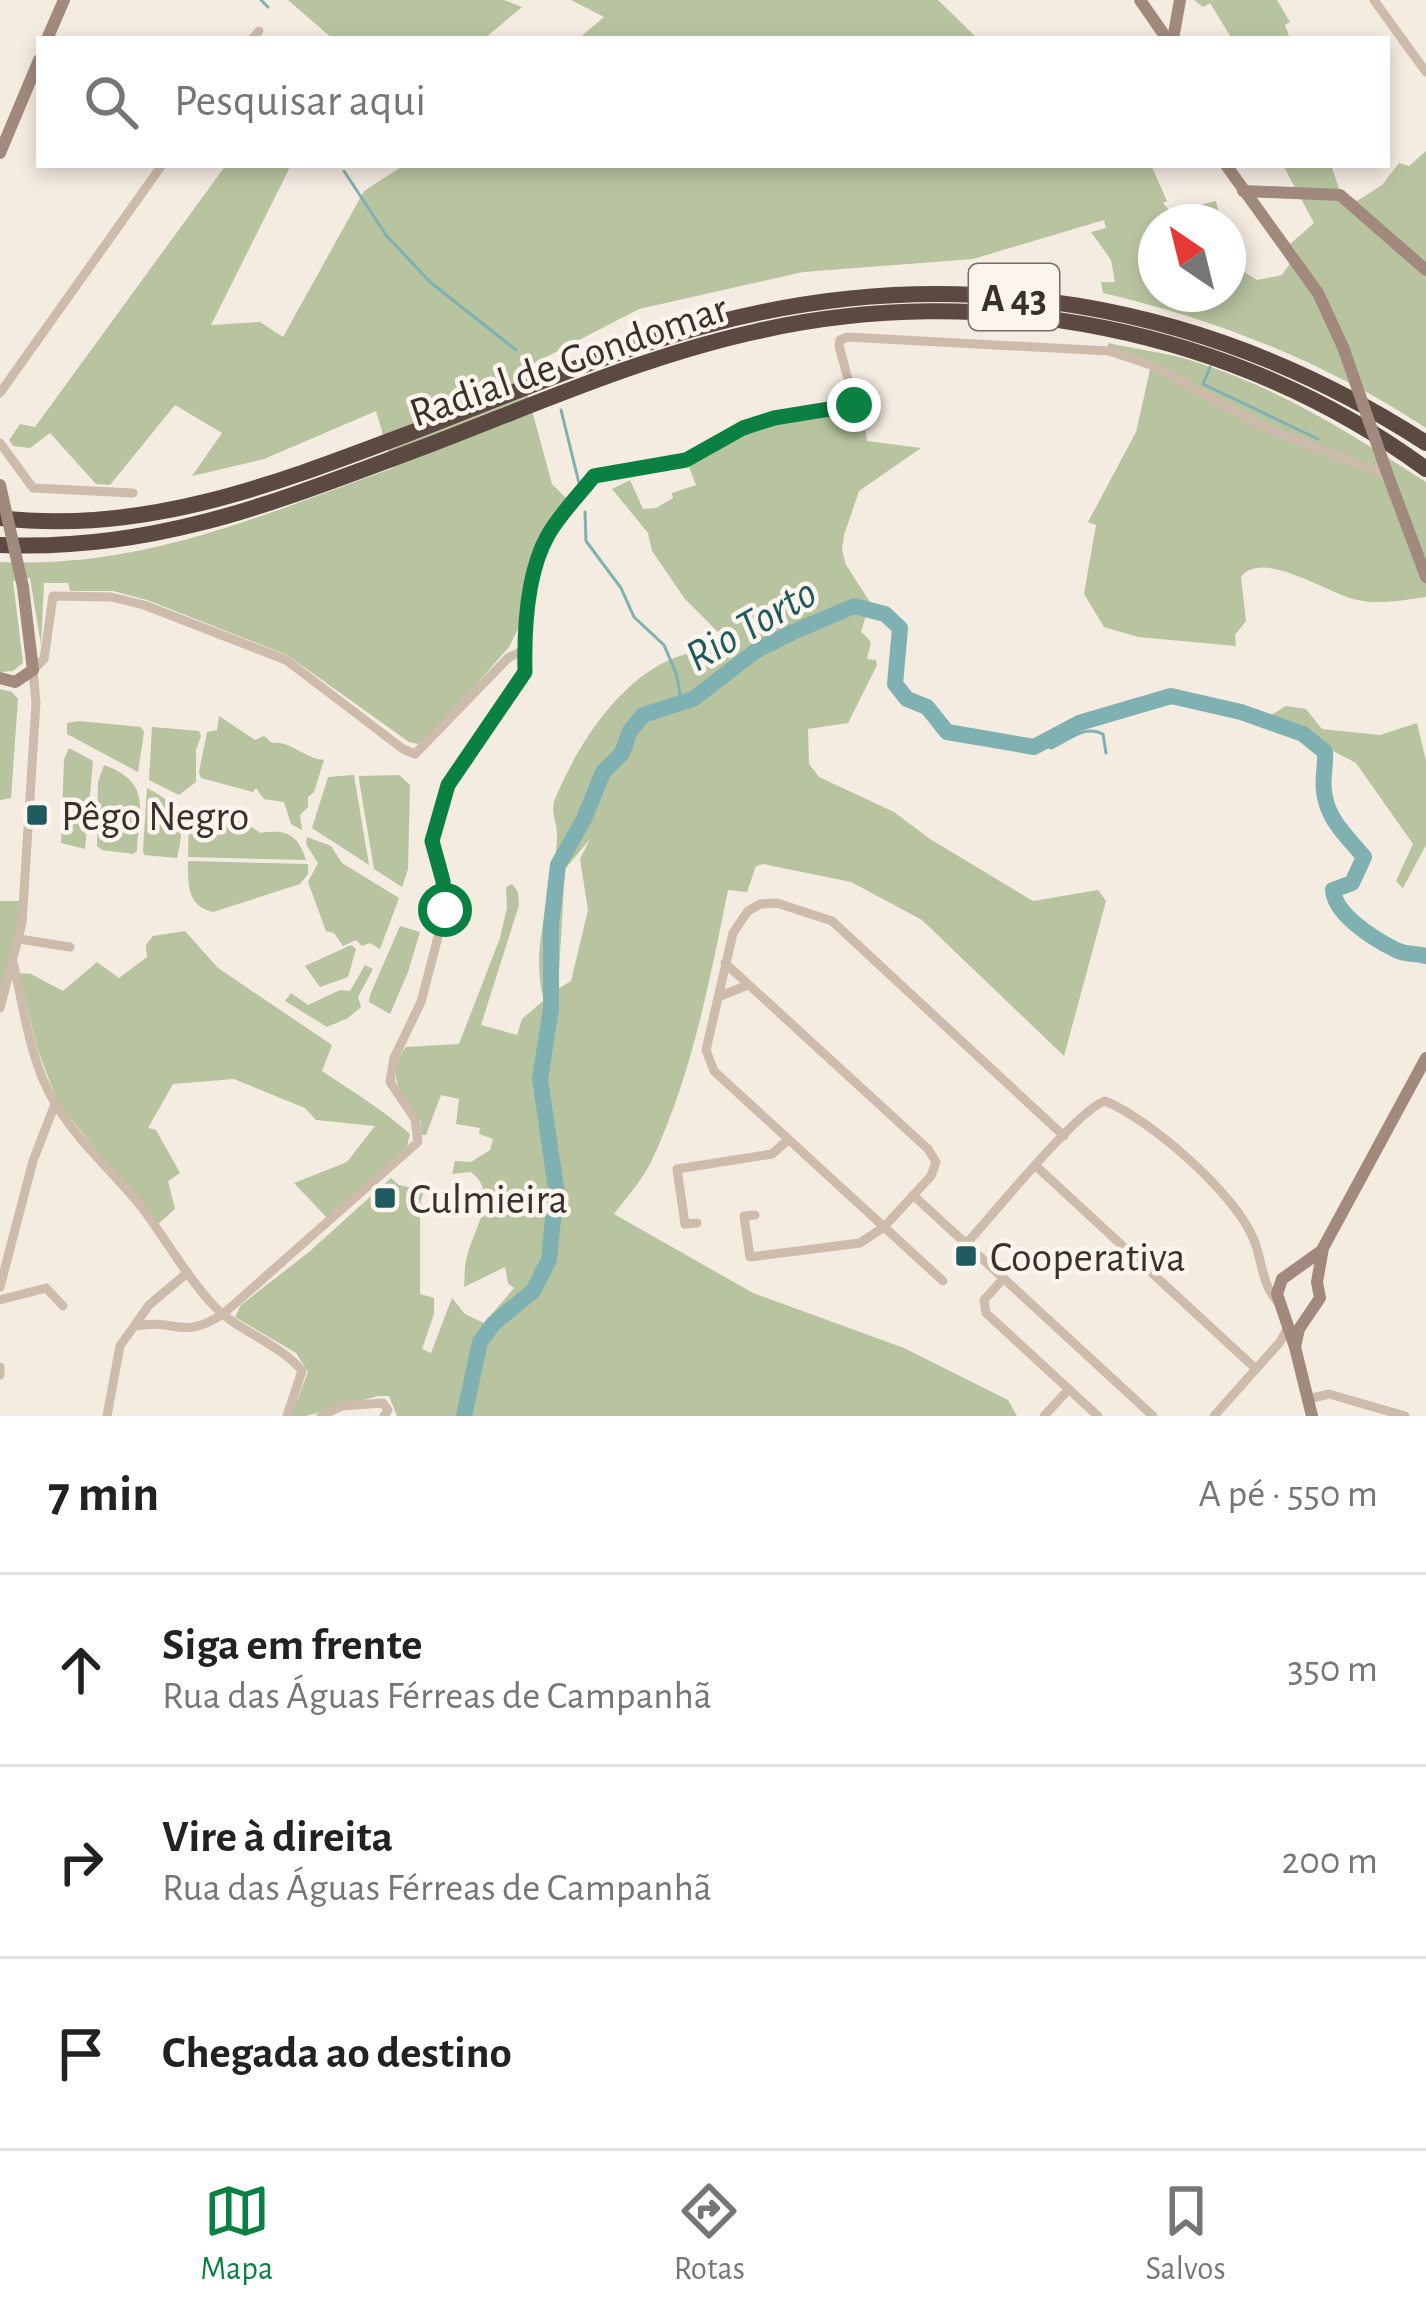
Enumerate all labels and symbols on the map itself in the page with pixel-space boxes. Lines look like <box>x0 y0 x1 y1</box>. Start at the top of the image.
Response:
north arrow <box>1138 204 1246 312</box>
road number: A 43 <box>969 264 1059 330</box>
street label: Radial de Gondomar <box>404 287 733 435</box>
route end <box>827 378 881 432</box>
water label: Rio Torto <box>678 570 824 680</box>
place label: Pêgo Negro <box>61 796 249 838</box>
marker: Pêgo Negro <box>24 802 50 828</box>
route start <box>418 883 472 937</box>
place label: Culmieira <box>409 1179 568 1221</box>
marker: Culmieira <box>372 1185 398 1211</box>
place label: Cooperativa <box>990 1237 1186 1279</box>
marker: Cooperativa <box>953 1243 979 1269</box>

